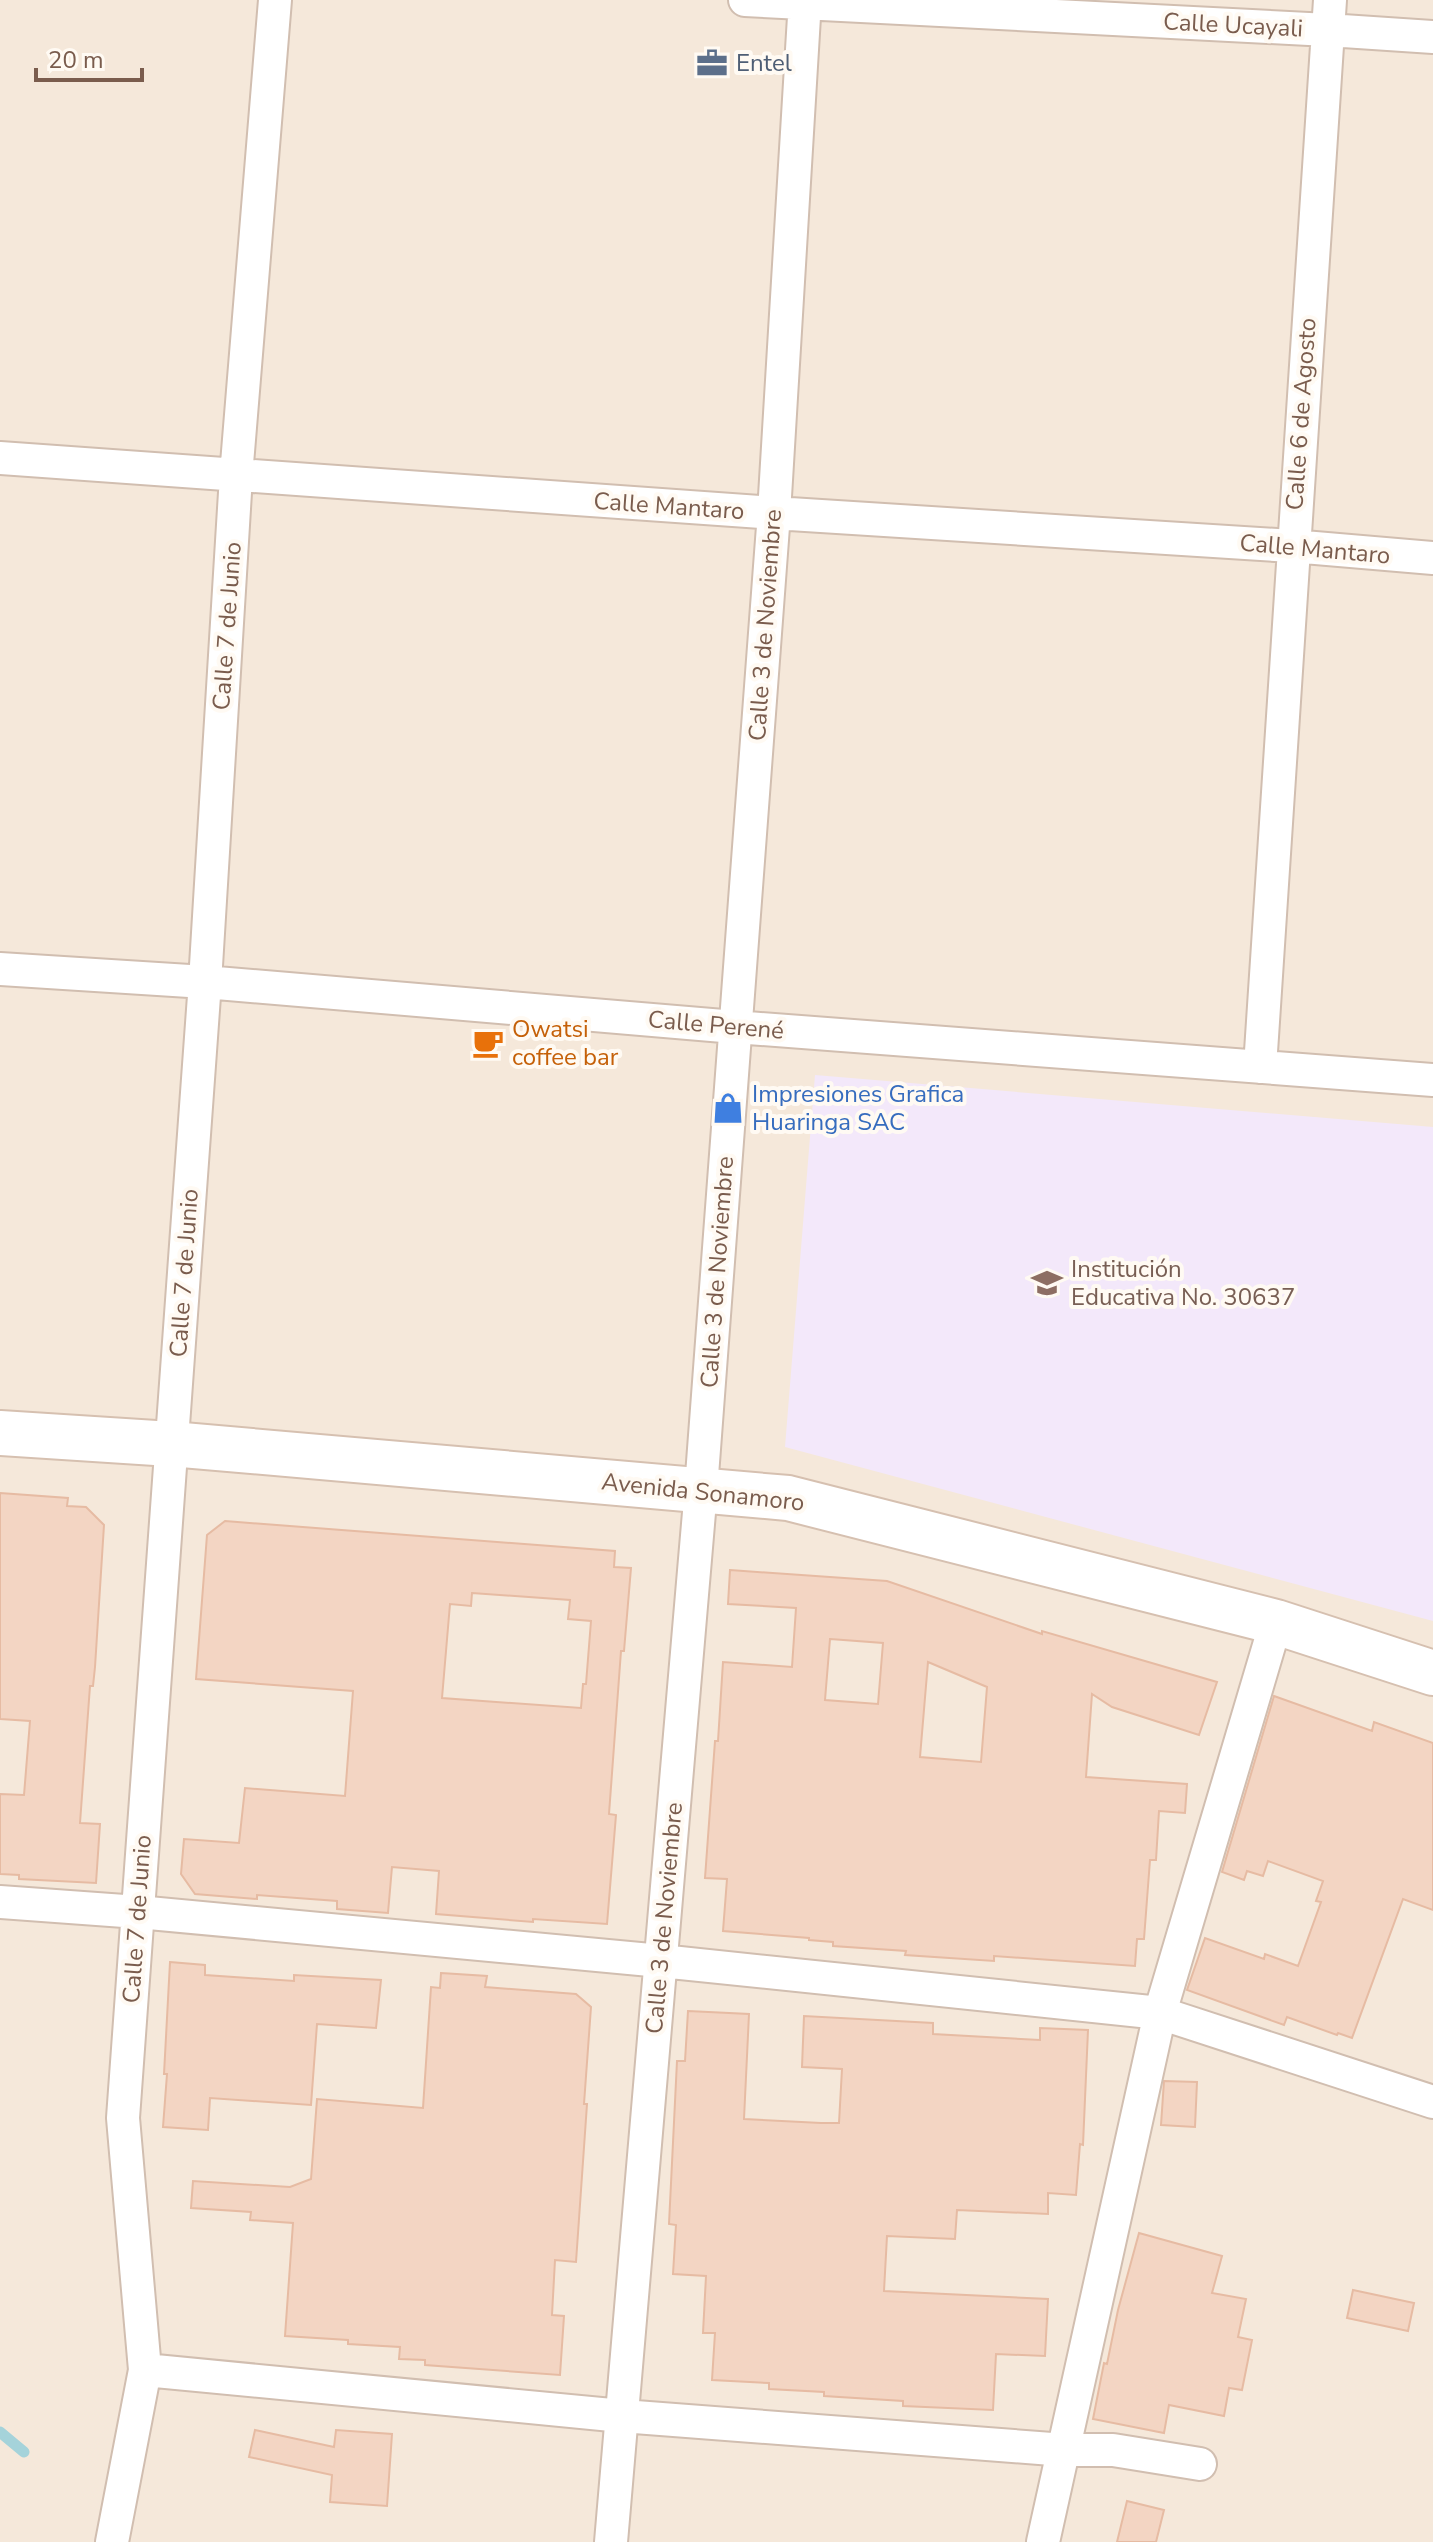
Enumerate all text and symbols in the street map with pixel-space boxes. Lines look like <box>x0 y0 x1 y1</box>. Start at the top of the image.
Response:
street label: Calle Ucayali <box>1162 5 1304 45</box>
scale bar <box>36 32 142 82</box>
text: 20 m <box>48 44 104 76</box>
office icon: Entel <box>695 46 729 80</box>
place label: Entel <box>736 47 792 79</box>
street label: Calle 6 de Agosto <box>1278 317 1324 511</box>
street label: Calle Mantaro <box>592 485 746 527</box>
street label: Calle 3 de Noviembre <box>741 508 789 742</box>
street label: Calle Mantaro <box>1238 526 1392 572</box>
street label: Calle 7 de Junio <box>205 541 249 711</box>
street label: Calle Perené <box>647 1003 785 1047</box>
place label: Owatsi coffee bar <box>512 1013 619 1073</box>
cafe icon: Owatsi coffee bar <box>471 1026 505 1060</box>
place label: Impresiones Grafica Huaringa SAC <box>752 1078 964 1138</box>
shop icon: Impresiones Grafica Huaringa SAC <box>711 1091 745 1125</box>
street label: Calle 3 de Noviembre <box>693 1155 741 1389</box>
street label: Calle 7 de Junio <box>162 1188 206 1358</box>
place label: Institución Educativa No. 30637 <box>1071 1253 1295 1313</box>
school or university icon: Institución Educativa No. 30637 <box>1030 1266 1064 1300</box>
street label: Avenida Sonamoro <box>600 1465 806 1519</box>
street label: Calle 3 de Noviembre <box>638 1801 690 2035</box>
street label: Calle 7 de Junio <box>115 1834 159 2004</box>

